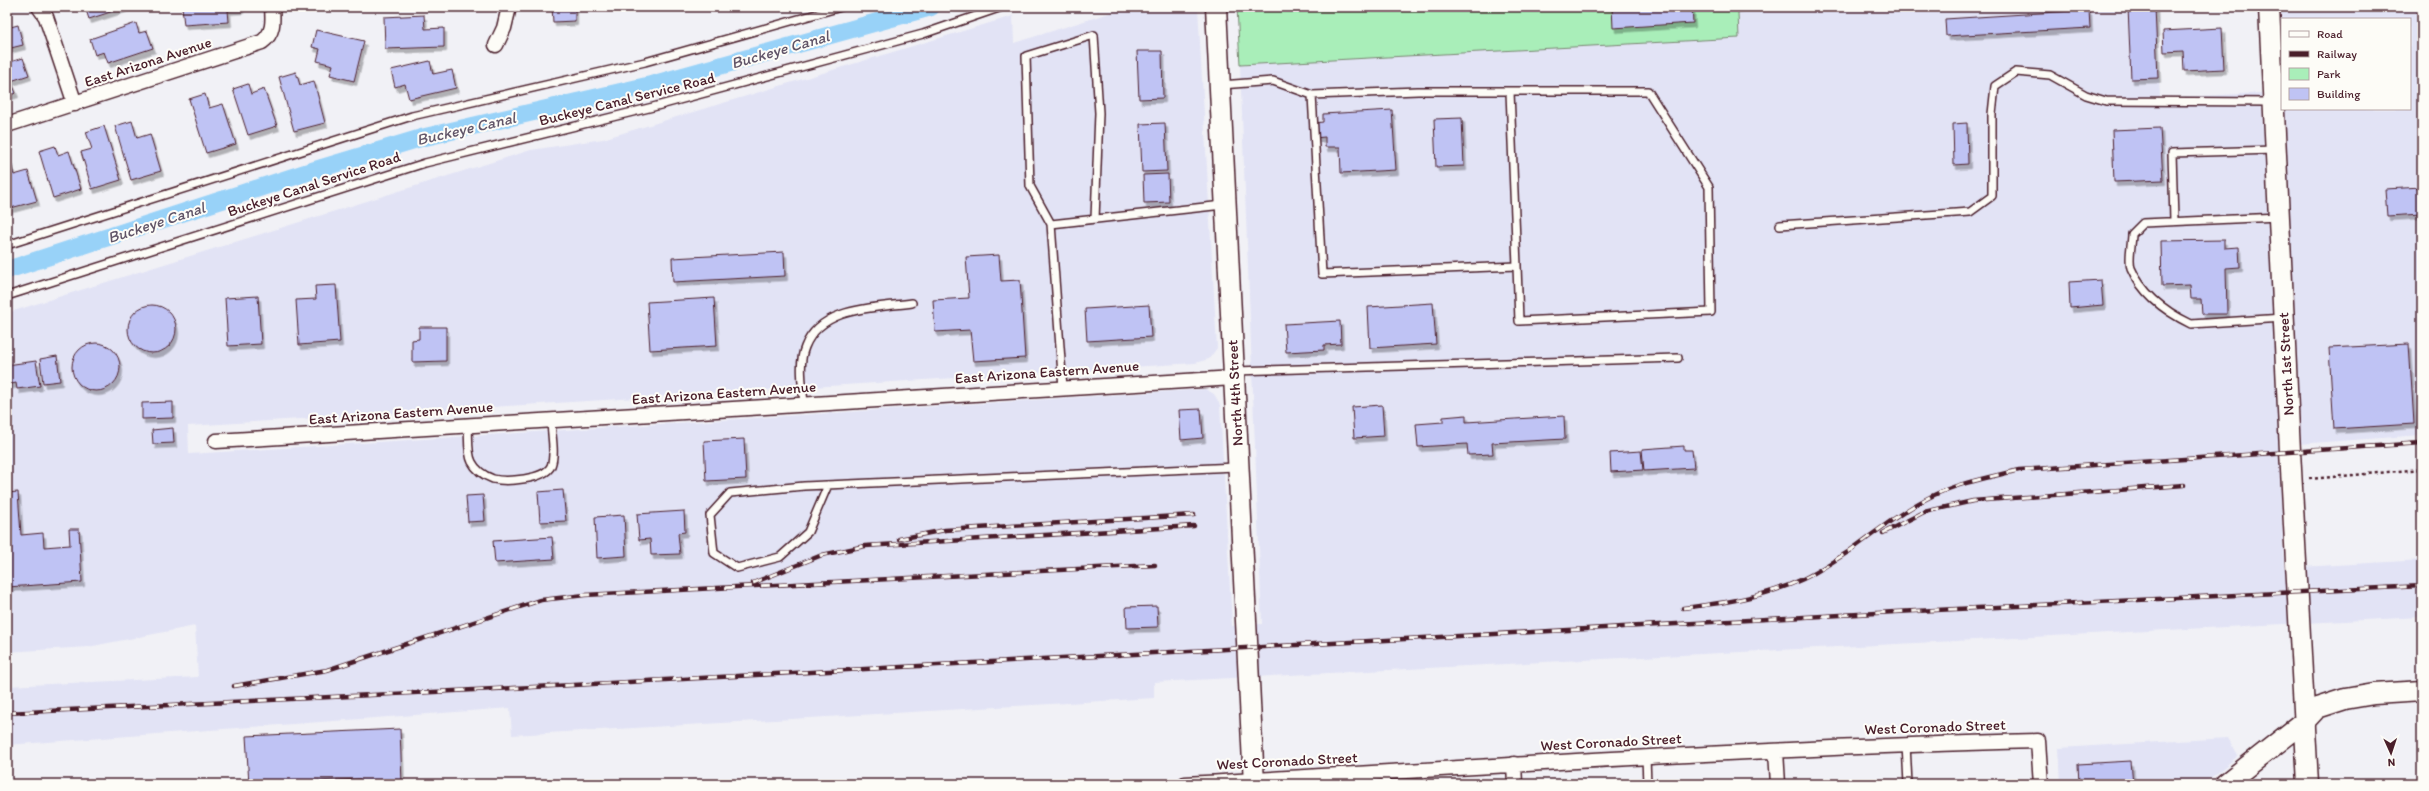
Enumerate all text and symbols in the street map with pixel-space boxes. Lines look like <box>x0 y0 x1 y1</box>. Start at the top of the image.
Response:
legend <box>2281 18 2411 110</box>
water label: Buckeye Canal <box>729 26 833 73</box>
text: Road <box>2317 27 2343 41</box>
street label: East Arizona Avenue <box>82 33 214 91</box>
text: Railway <box>2317 47 2357 61</box>
text: Park <box>2317 67 2341 81</box>
street label: Buckeye Canal Service Road <box>537 68 717 130</box>
text: Building <box>2317 87 2361 101</box>
water label: Buckeye Canal <box>415 107 519 149</box>
street label: Buckeye Canal Service Road <box>225 148 403 220</box>
water label: Buckeye Canal <box>105 197 209 247</box>
street label: North 1st Street <box>2274 312 2298 416</box>
street label: North 4th Street <box>1223 339 1247 447</box>
street label: East Arizona Eastern Avenue <box>954 357 1140 387</box>
street label: East Arizona Eastern Avenue <box>631 378 817 408</box>
street label: East Arizona Eastern Avenue <box>308 398 494 428</box>
street label: West Coronado Street <box>1864 716 2006 738</box>
street label: West Coronado Street <box>1540 729 1682 755</box>
north arrow <box>2371 733 2411 773</box>
street label: West Coronado Street <box>1216 748 1358 774</box>
text: N <box>2387 756 2396 769</box>

